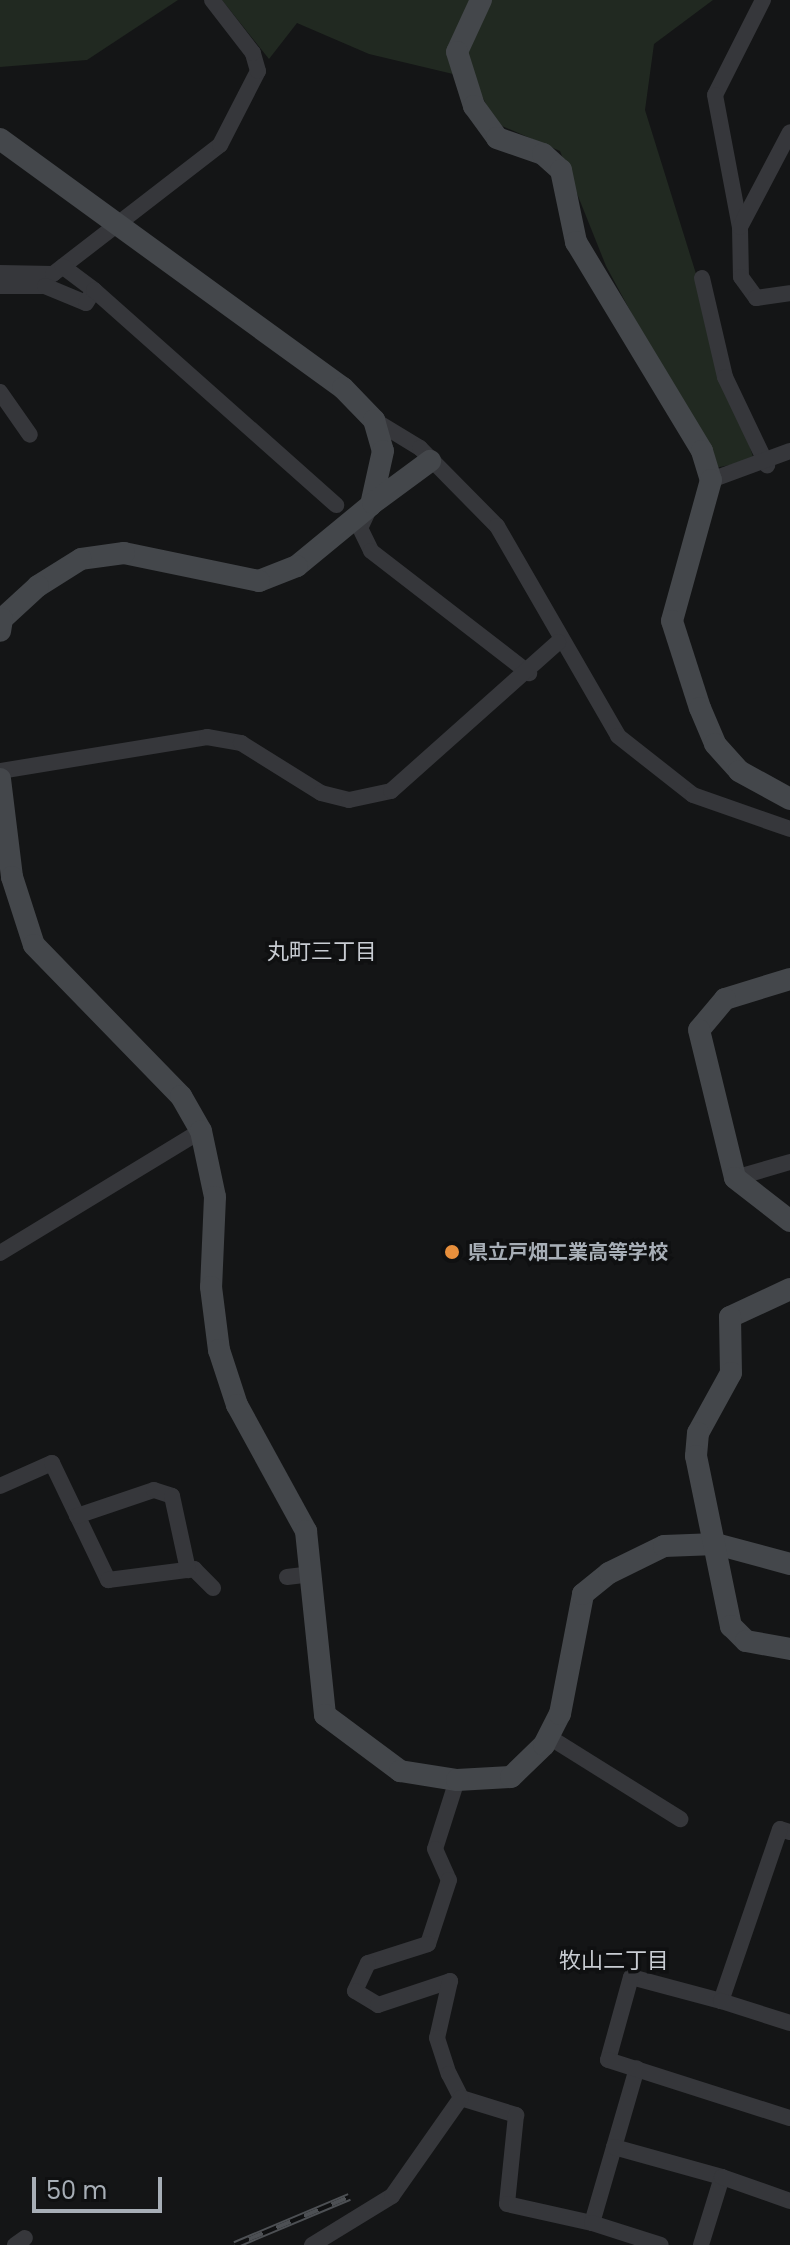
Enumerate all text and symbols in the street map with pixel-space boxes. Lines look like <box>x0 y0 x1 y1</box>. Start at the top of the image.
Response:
district label: 丸町三丁目 <box>267 939 377 965</box>
place label: 県立戸畑工業高等学校 <box>468 1240 668 1264</box>
marker: 県立戸畑工業高等学校 <box>443 1243 461 1261</box>
district label: 牧山二丁目 <box>559 1948 669 1974</box>
scale bar <box>36 2161 166 2211</box>
text: 50 m <box>46 2174 107 2207</box>

